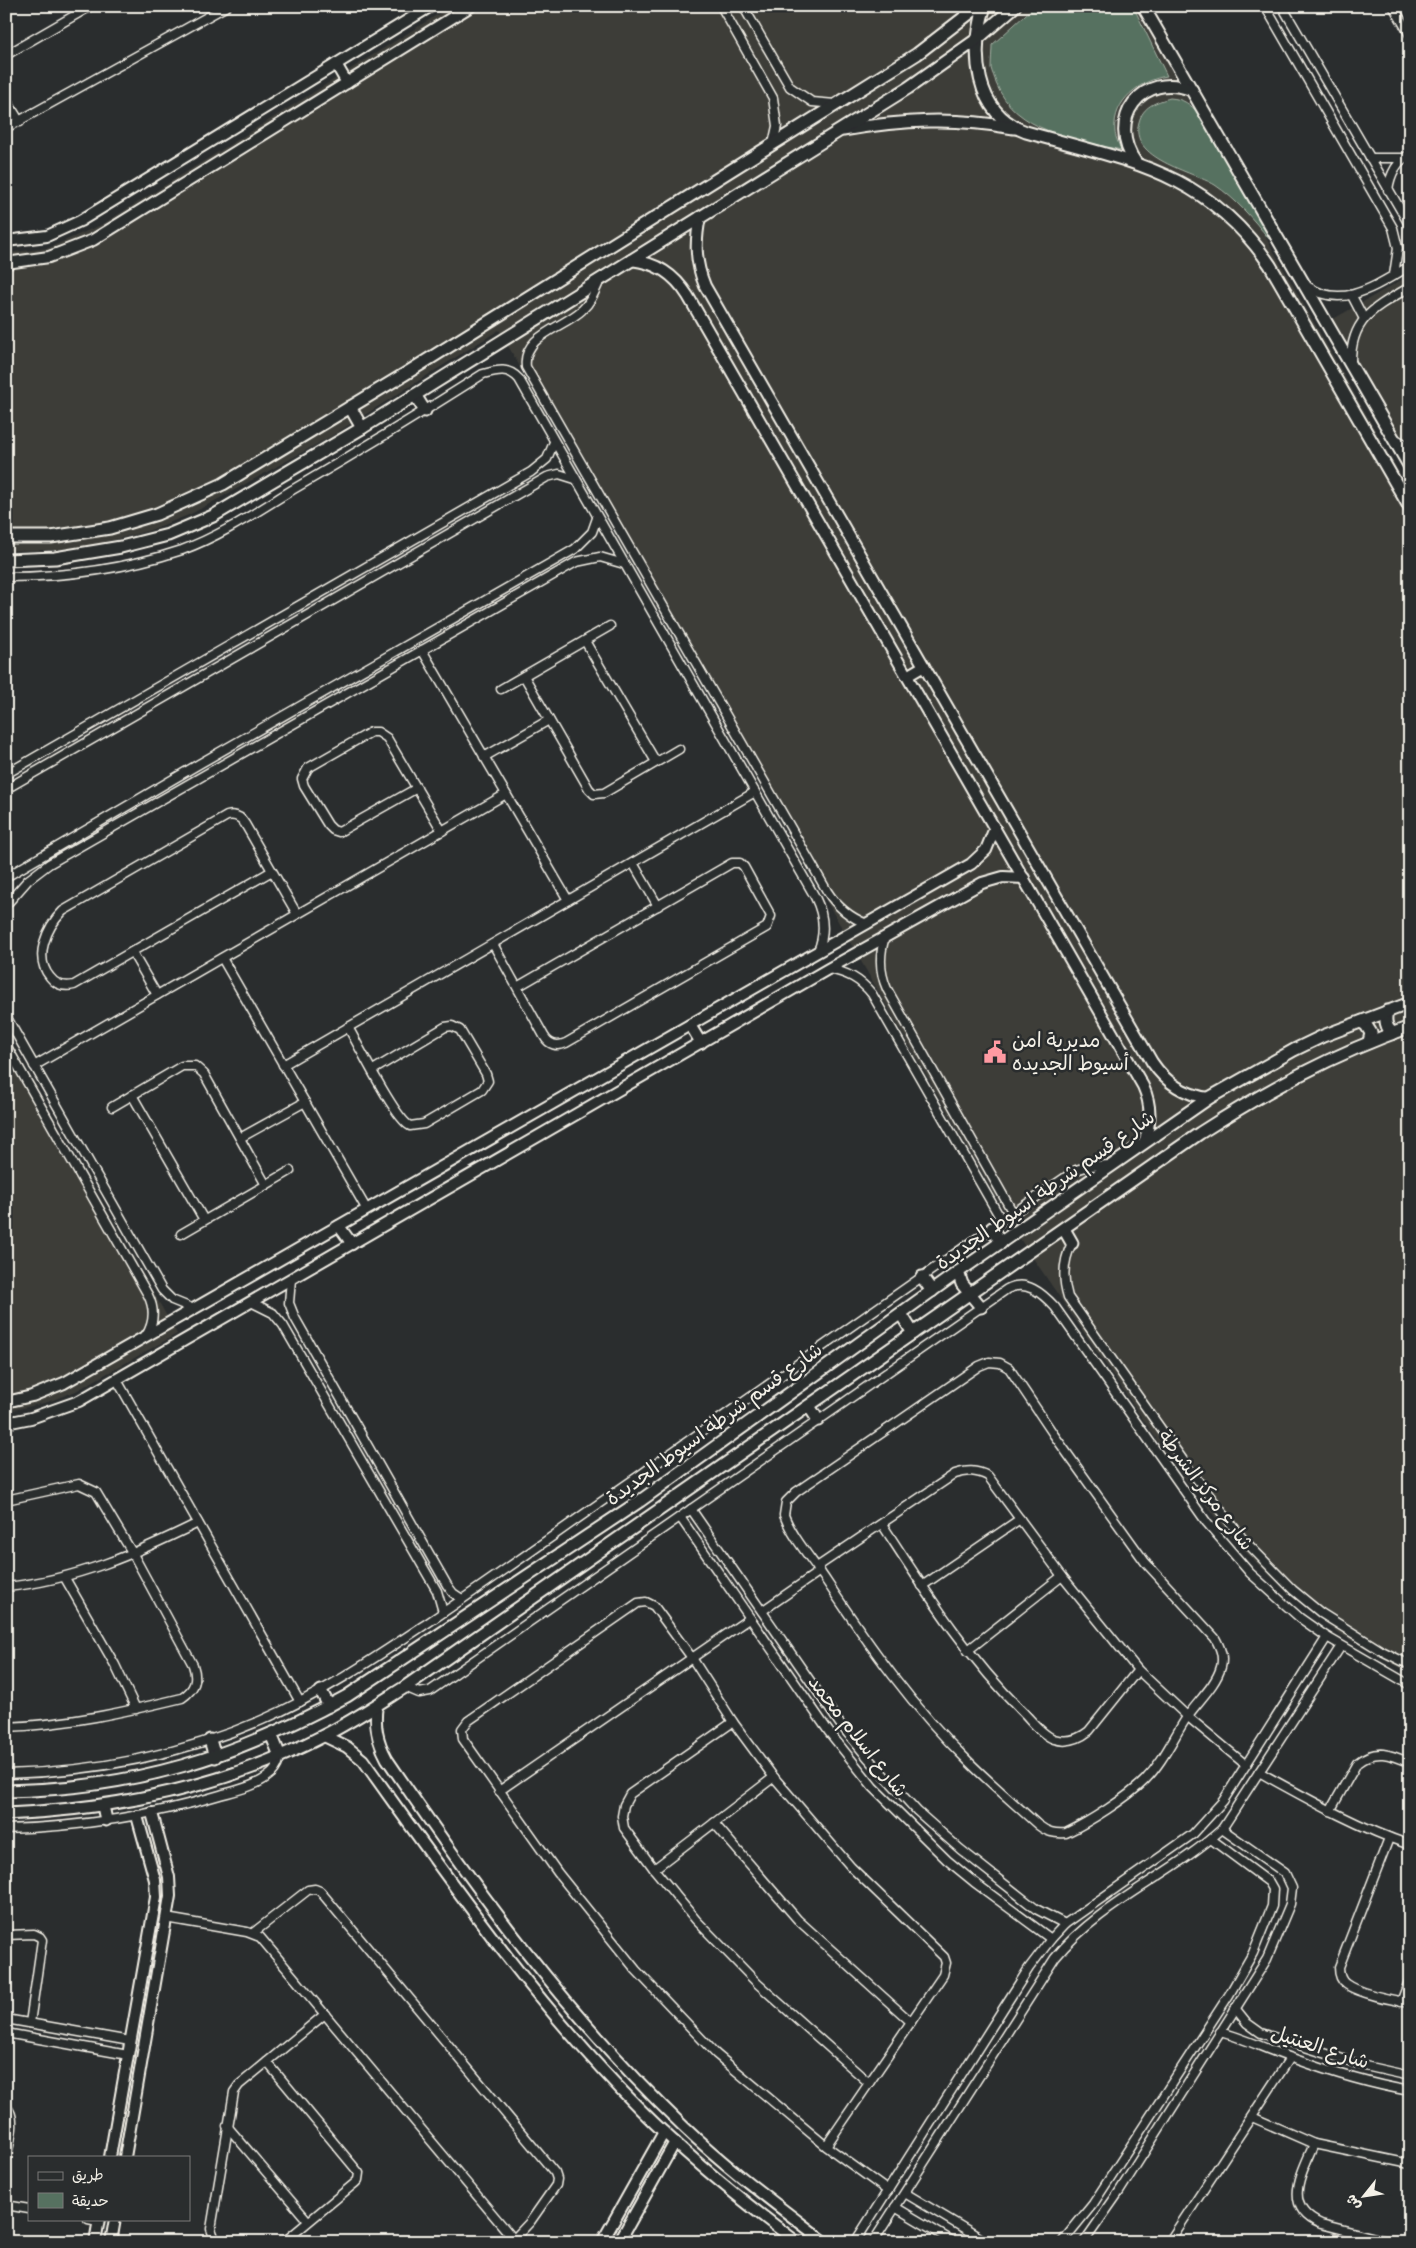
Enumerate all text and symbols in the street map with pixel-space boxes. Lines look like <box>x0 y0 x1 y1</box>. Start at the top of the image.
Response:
place label: مديرية امن أسيوط الجديده <box>1012 1028 1129 1076</box>
public building icon: مديرية امن أسيوط الجديده <box>982 1039 1008 1065</box>
street label: شارع قسم شرطة اسيوط الجديدة <box>930 1105 1161 1277</box>
street label: شارع قسم شرطة اسيوط الجديدة <box>601 1337 829 1513</box>
street label: شارع مركز الشرطة <box>1152 1425 1260 1556</box>
street label: شارع اسلام محمد <box>801 1670 914 1803</box>
street label: شارع العنتيل <box>1267 2019 1372 2076</box>
legend <box>28 2156 190 2220</box>
text: طريق <box>72 2166 104 2185</box>
north arrow <box>1338 2170 1388 2220</box>
text: ش <box>1342 2191 1364 2213</box>
text: حديقة <box>72 2192 109 2211</box>

